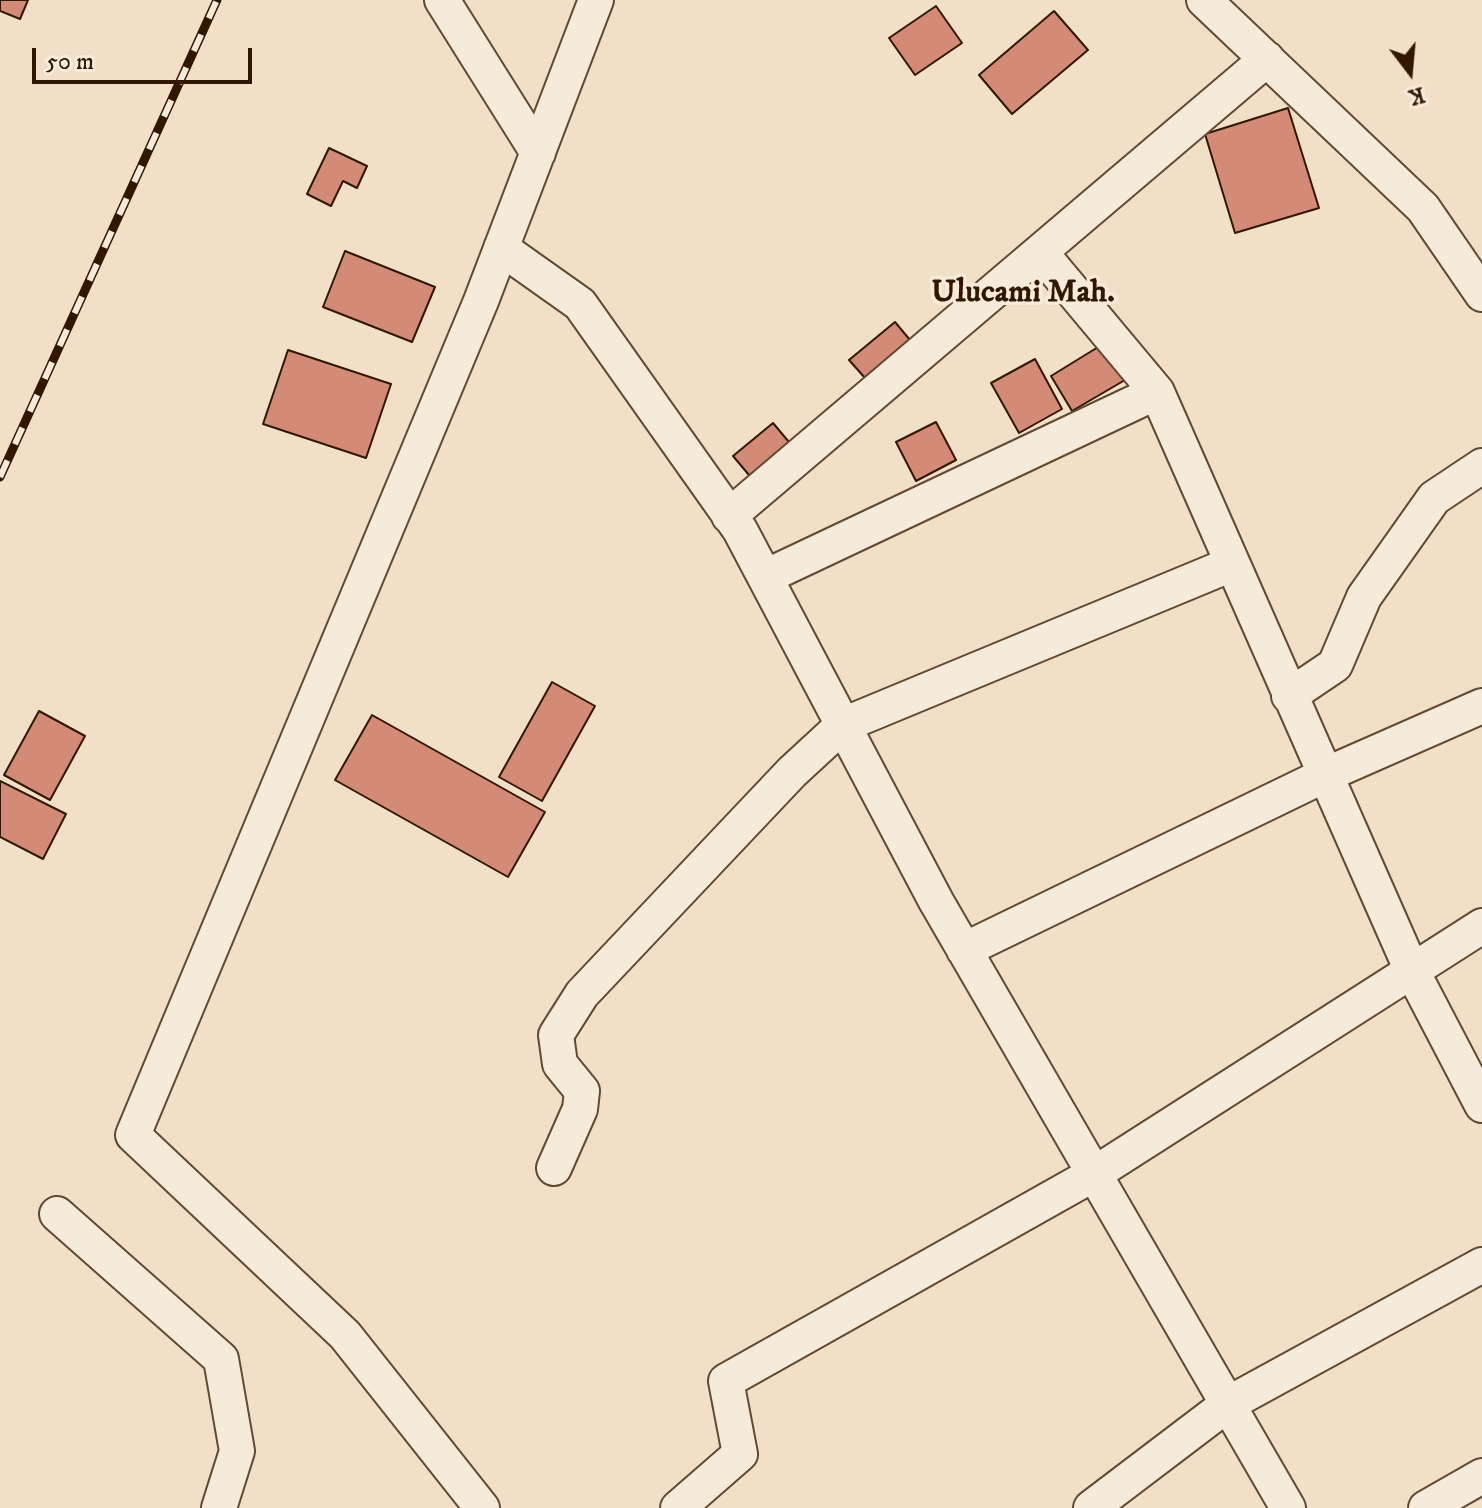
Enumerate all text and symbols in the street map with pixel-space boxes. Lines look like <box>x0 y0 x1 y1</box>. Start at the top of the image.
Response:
scale bar <box>36 32 256 82</box>
north arrow <box>1370 32 1450 112</box>
text: 50 m <box>46 47 94 77</box>
text: K <box>1406 80 1428 111</box>
district label: Ulucami Mah. <box>931 275 1115 313</box>

